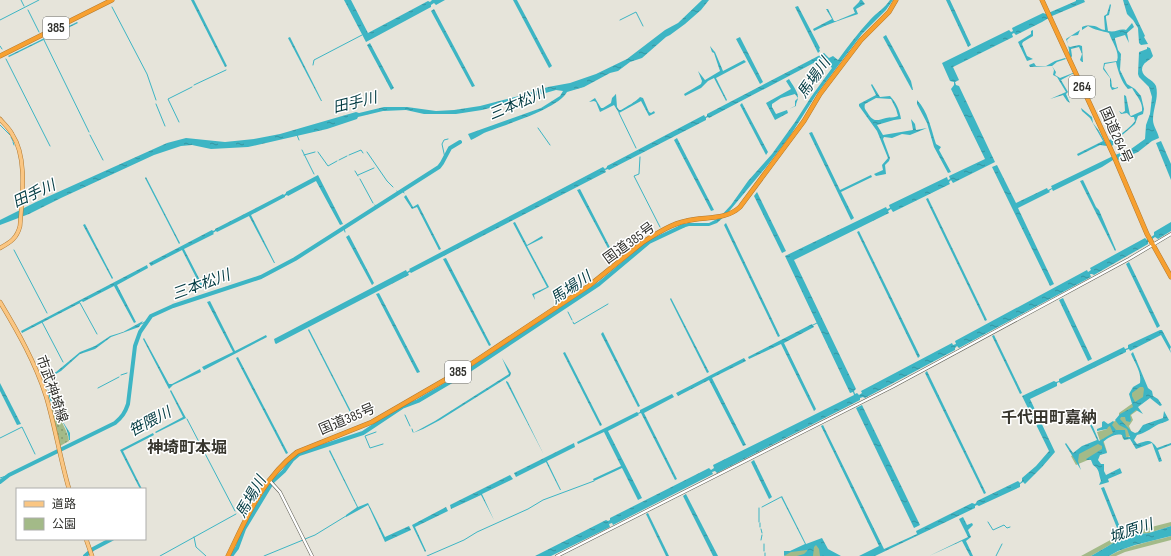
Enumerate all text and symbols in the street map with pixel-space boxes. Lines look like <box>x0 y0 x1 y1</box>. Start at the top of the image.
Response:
road number: 385 <box>43 17 69 39</box>
water label: 馬場川 <box>793 52 836 102</box>
road number: 264 <box>1069 76 1095 98</box>
water label: 三本松川 <box>486 83 550 124</box>
water label: 田手川 <box>331 88 381 118</box>
street label: 国道264号 <box>1096 104 1136 166</box>
water label: 田手川 <box>10 175 60 212</box>
street label: 国道385号 <box>600 219 658 267</box>
water label: 三本松川 <box>170 265 234 304</box>
water label: 馬場川 <box>547 266 597 308</box>
street label: 市武神埼線 <box>33 353 71 425</box>
road number: 385 <box>445 361 471 383</box>
street label: 国道385号 <box>316 400 378 438</box>
water label: 笹隈川 <box>126 402 176 441</box>
district label: 千代田町嘉納 <box>1001 408 1097 428</box>
district label: 神埼町本堀 <box>147 438 227 458</box>
water label: 馬場川 <box>232 471 271 521</box>
legend <box>16 488 146 540</box>
text: 道路 <box>52 497 76 512</box>
water label: 城原川 <box>1107 514 1157 547</box>
text: 公園 <box>52 517 76 532</box>

